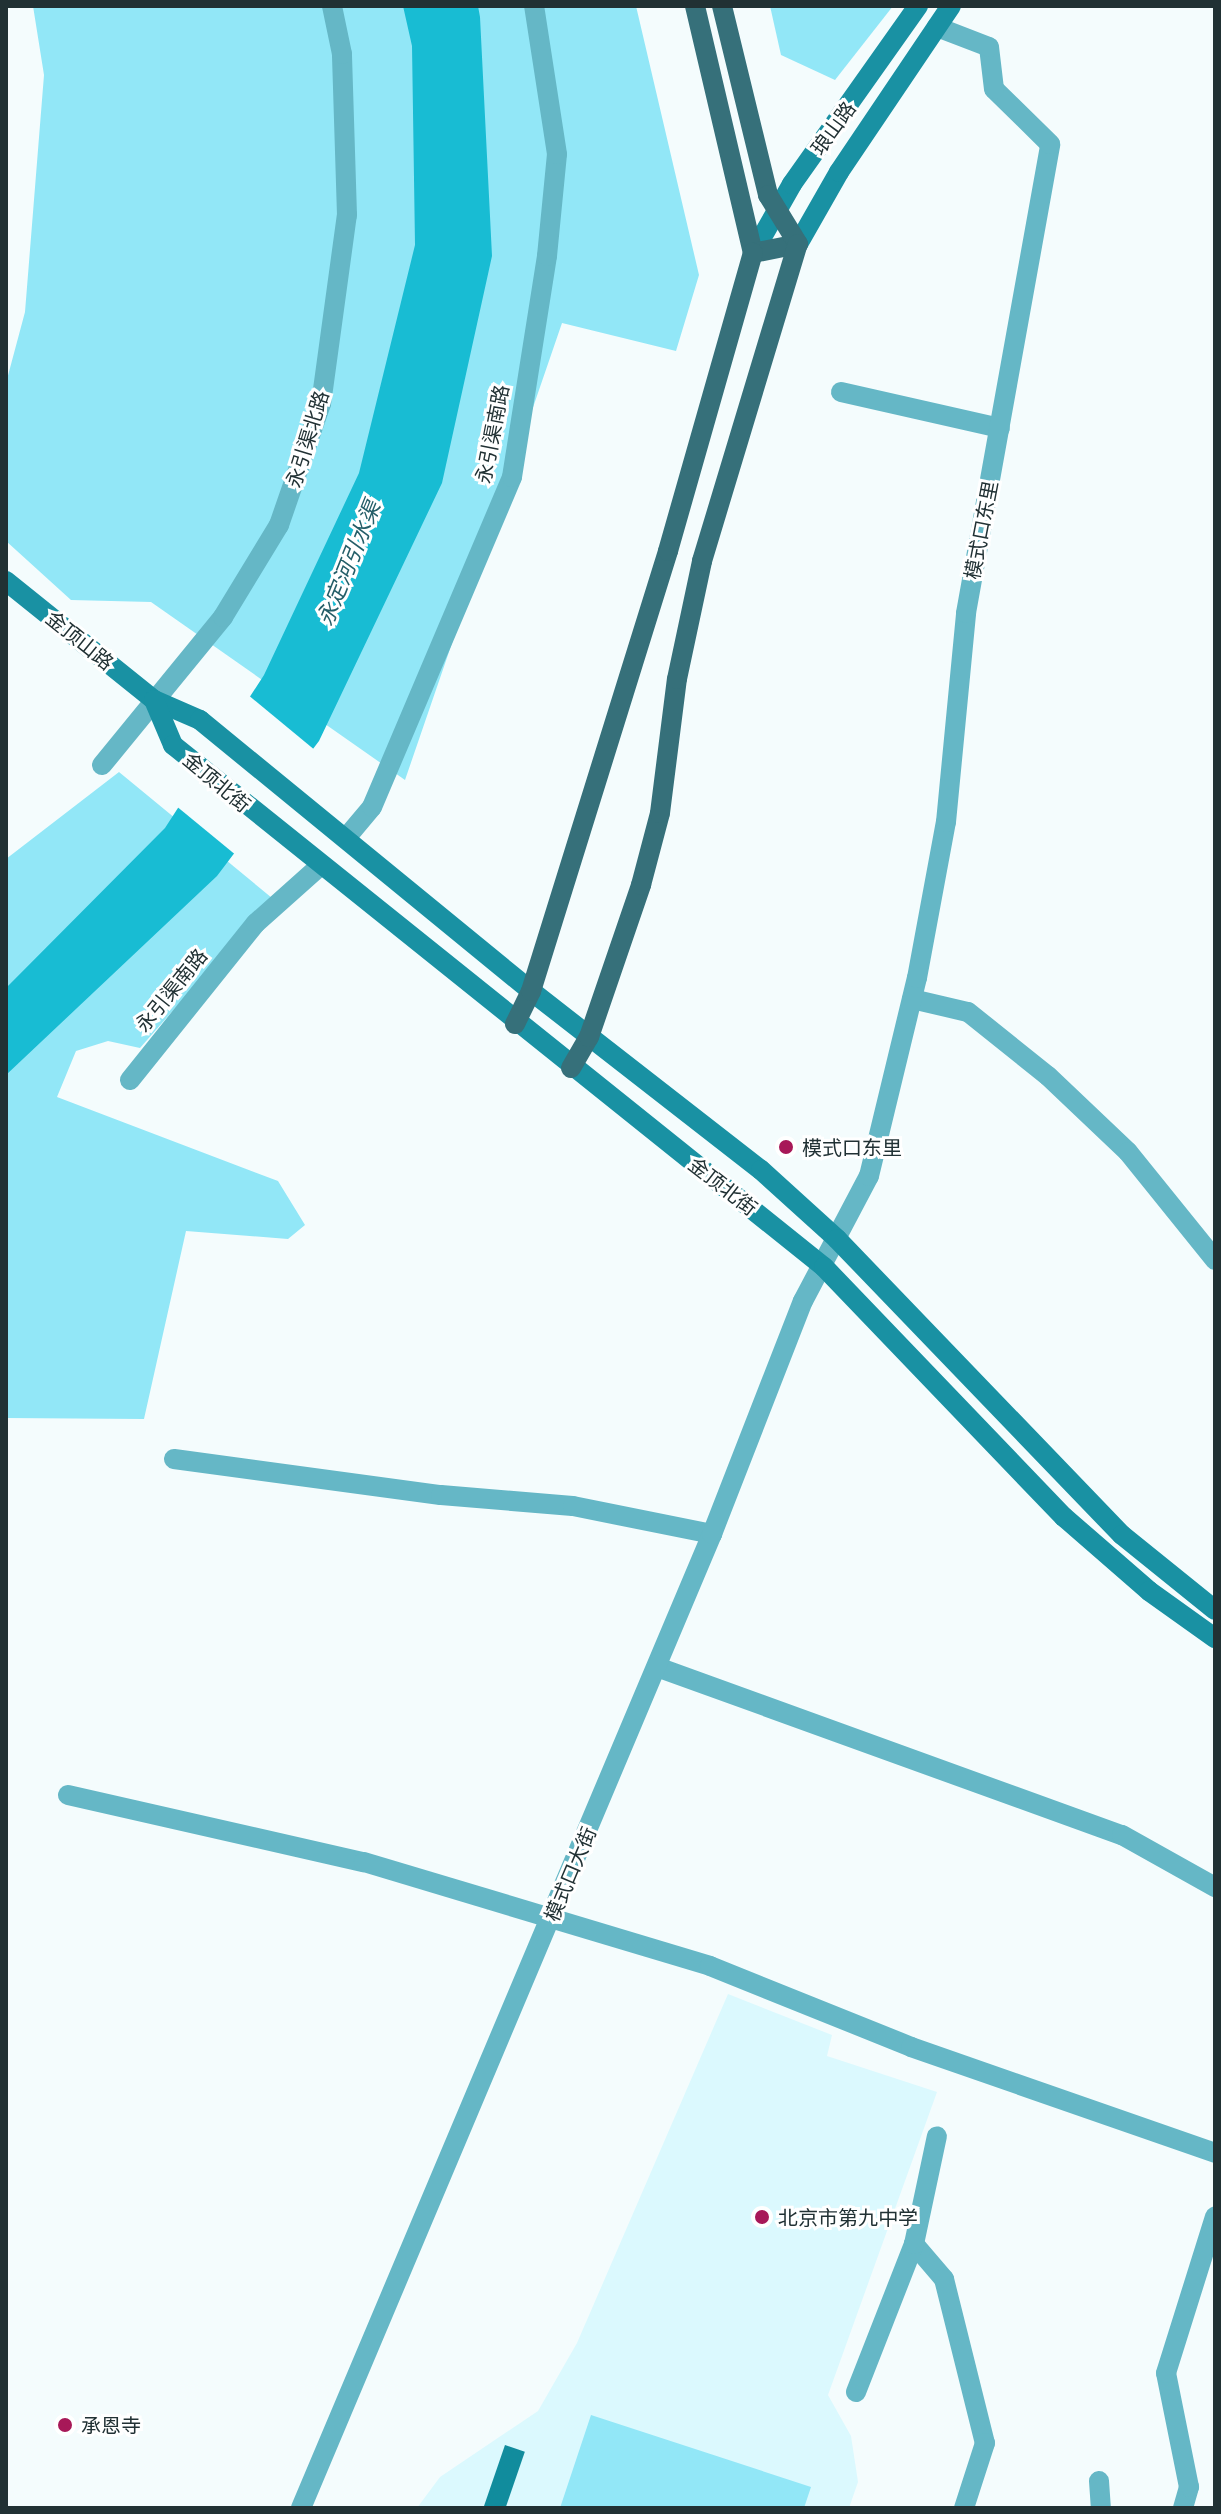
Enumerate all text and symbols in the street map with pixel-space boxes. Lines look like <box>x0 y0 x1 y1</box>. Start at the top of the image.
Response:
street label: 琅山路 <box>806 97 860 159</box>
street label: 永引渠南路 <box>471 383 513 485</box>
street label: 永引渠北路 <box>281 388 333 490</box>
street label: 模式口东里 <box>960 479 1002 581</box>
water label: 永定河引水渠 <box>311 497 385 629</box>
street label: 金顶山路 <box>41 606 119 674</box>
street label: 金顶北街 <box>179 747 255 817</box>
street label: 永引渠南路 <box>130 944 212 1036</box>
place label: 模式口东里 <box>802 1135 902 1159</box>
marker: 模式口东里 <box>777 1138 795 1156</box>
street label: 金顶北街 <box>684 1152 762 1220</box>
street label: 模式口大街 <box>539 1823 601 1925</box>
place label: 北京市第九中学 <box>778 2205 918 2229</box>
marker: 北京市第九中学 <box>753 2208 771 2226</box>
place label: 承恩寺 <box>81 2413 141 2437</box>
marker: 承恩寺 <box>56 2416 74 2434</box>

